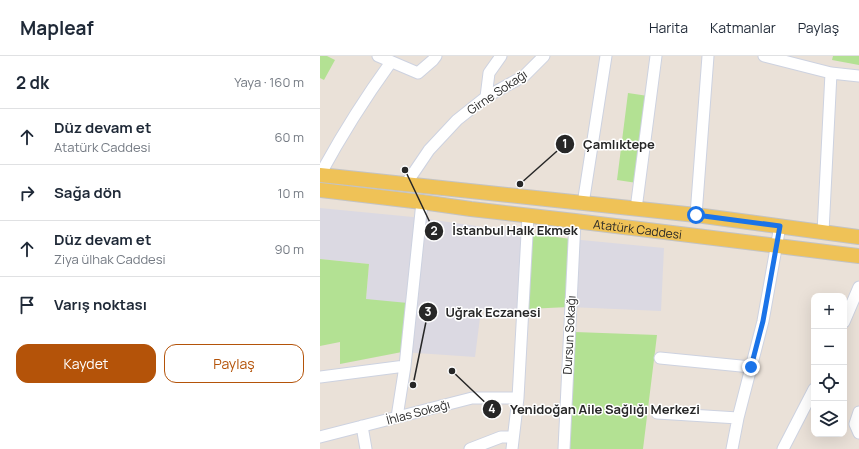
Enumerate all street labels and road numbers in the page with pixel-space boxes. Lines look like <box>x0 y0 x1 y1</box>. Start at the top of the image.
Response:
street label: Girne Sokağı <box>464 66 530 118</box>
street label: Atatürk Caddesi <box>592 215 683 243</box>
street label: Dursun Sokağı <box>558 295 580 375</box>
street label: İhlas Sokağı <box>384 395 452 429</box>

